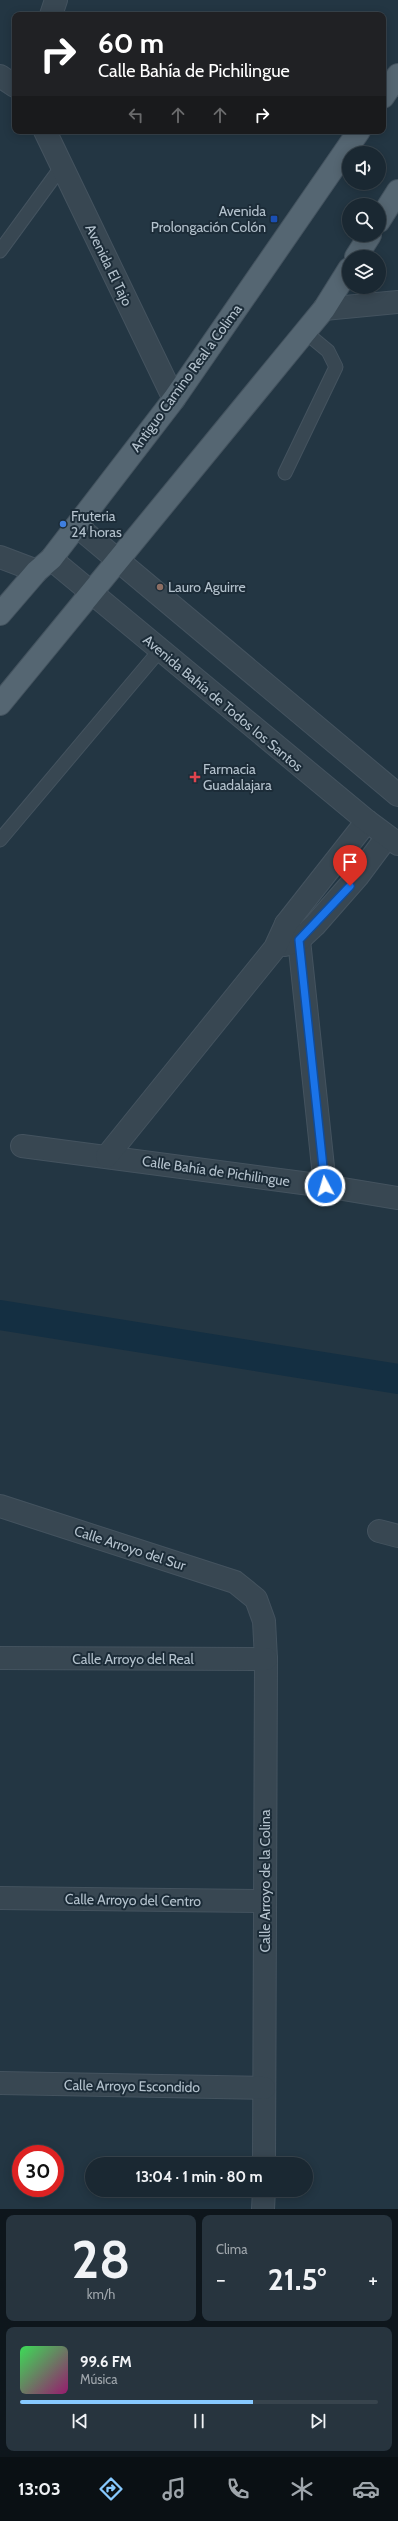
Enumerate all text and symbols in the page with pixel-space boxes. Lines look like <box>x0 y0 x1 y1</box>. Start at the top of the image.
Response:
text: 60 m <box>98 26 164 60</box>
icon: right <box>32 28 84 80</box>
text: Calle Bahía de Pichilingue <box>98 60 290 82</box>
icon: left <box>125 104 147 126</box>
icon: ahead <box>167 104 189 126</box>
icon: ahead <box>209 104 231 126</box>
icon: right <box>251 104 273 126</box>
map controls <box>342 146 386 294</box>
button: sound <box>342 146 386 190</box>
button: search <box>342 198 386 242</box>
place label: Avenida Prolongación Colón <box>151 202 266 236</box>
marker: Avenida Prolongación Colón <box>269 214 279 224</box>
street label: Avenida El Tajo <box>81 221 137 309</box>
button: layers <box>342 250 386 294</box>
street label: Antiguo Camino Real a Colima <box>126 300 246 455</box>
place label: Fruteria 24 horas <box>71 507 122 541</box>
marker: Fruteria 24 horas <box>58 519 68 529</box>
place label: Lauro Aguirre <box>168 578 246 596</box>
marker: Lauro Aguirre <box>155 582 165 592</box>
street label: Avenida Bahía de Todos los Santos <box>139 631 307 775</box>
place label: Farmacia Guadalajara <box>203 760 272 794</box>
marker: Farmacia Guadalajara <box>190 772 200 782</box>
pin <box>333 845 367 886</box>
icon: arrive <box>339 851 361 873</box>
street label: Calle Bahía de Pichilingue <box>141 1152 291 1190</box>
position arrow <box>304 1165 346 1207</box>
street label: Calle Arroyo del Sur <box>72 1522 189 1575</box>
street label: Calle Arroyo del Real <box>72 1650 194 1668</box>
street label: Calle Arroyo de la Colina <box>256 1809 274 1953</box>
street label: Calle Arroyo del Centro <box>65 1890 202 1910</box>
street label: Calle Arroyo Escondido <box>64 2076 201 2096</box>
speed limit sign: 30 <box>12 2145 64 2197</box>
text: 13:04 · 1 min · 80 m <box>135 2168 263 2186</box>
text: 28 <box>72 2228 130 2291</box>
text: Clima <box>216 2241 247 2257</box>
text: 21.5° <box>268 2261 326 2298</box>
text: − <box>216 2266 226 2293</box>
text: + <box>368 2266 378 2293</box>
text: km/h <box>87 2286 115 2302</box>
text: 99.6 FM <box>80 2353 132 2371</box>
text: Música <box>80 2371 118 2387</box>
icon: previous <box>69 2410 91 2432</box>
icon: pause <box>188 2410 210 2432</box>
icon: next <box>307 2410 329 2432</box>
icon: directions <box>97 2475 125 2503</box>
icon: music <box>160 2475 188 2503</box>
icon: phone <box>224 2475 252 2503</box>
icon: climate <box>288 2475 316 2503</box>
icon: car <box>352 2475 380 2503</box>
text: 13:03 <box>18 2478 61 2500</box>

